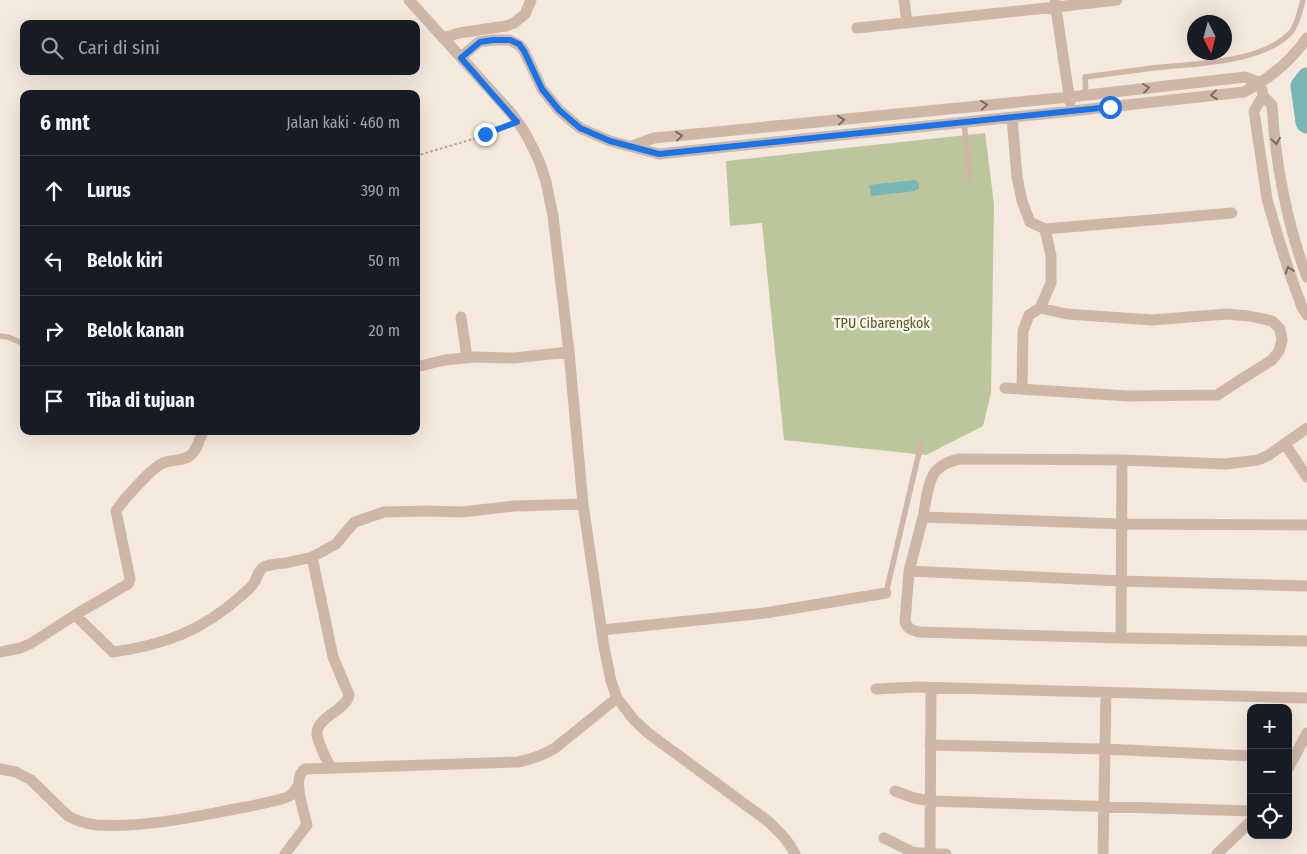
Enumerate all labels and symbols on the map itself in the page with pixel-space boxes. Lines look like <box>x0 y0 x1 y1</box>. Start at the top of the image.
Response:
north arrow <box>1187 15 1232 60</box>
one-way arrow <box>1142 83 1150 94</box>
one-way arrow <box>1210 89 1218 100</box>
route start <box>1099 96 1122 119</box>
one-way arrow <box>981 100 989 111</box>
one-way arrow <box>837 115 845 126</box>
route end <box>474 123 497 146</box>
one-way arrow <box>675 131 683 142</box>
one-way arrow <box>1270 137 1280 145</box>
one-way arrow <box>1284 266 1294 275</box>
park label: TPU Cibarengkok <box>834 315 930 332</box>

